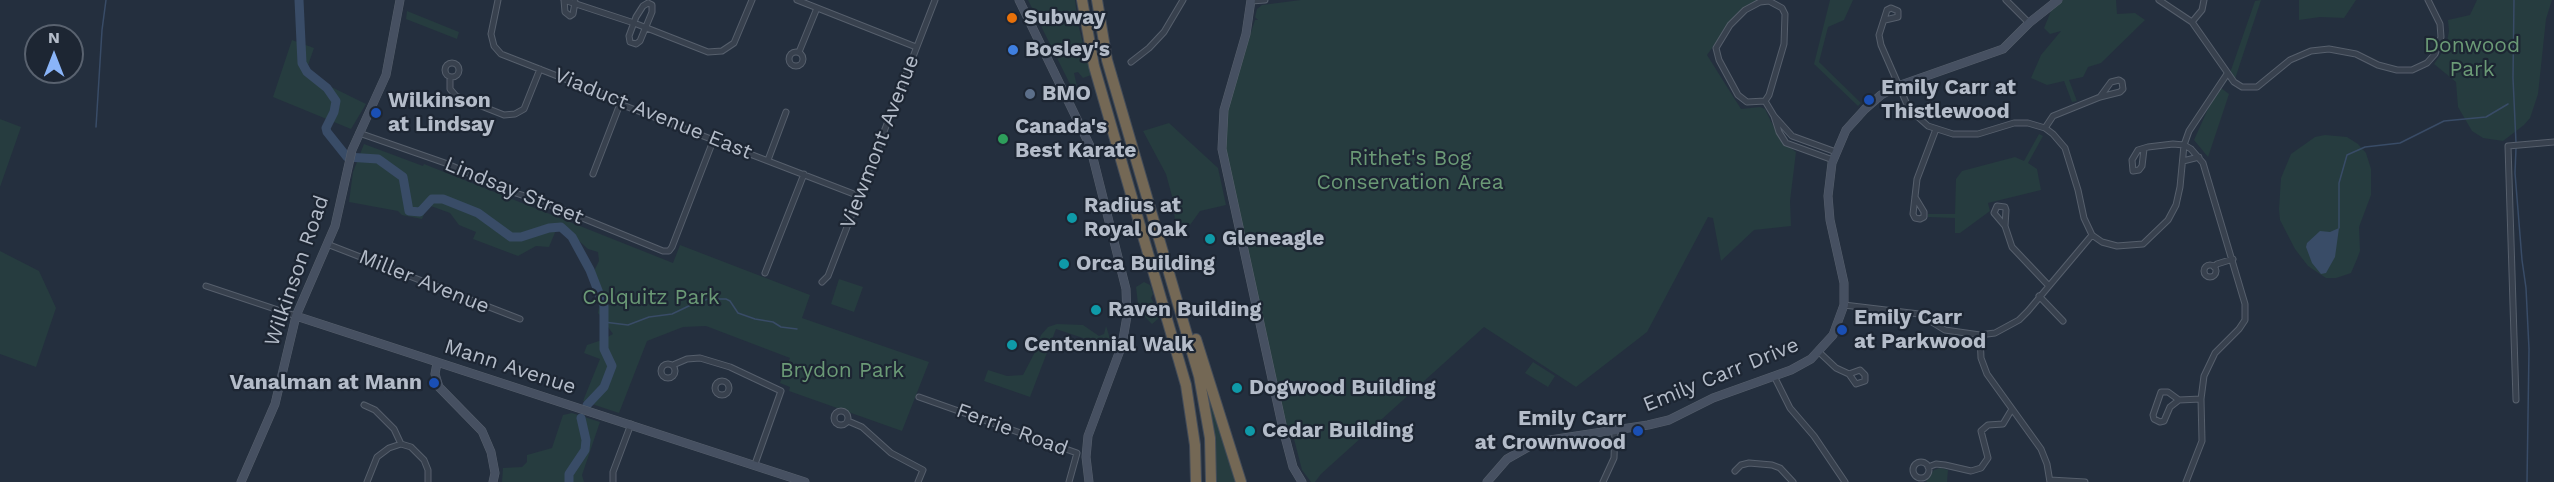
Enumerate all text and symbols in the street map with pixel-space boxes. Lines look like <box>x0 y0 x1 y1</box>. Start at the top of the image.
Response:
place label: Subway <box>1024 5 1105 31</box>
marker: Subway <box>1005 11 1019 25</box>
north arrow <box>24 24 84 84</box>
text: N <box>48 28 60 47</box>
park label: Donwood Park <box>2424 33 2520 83</box>
place label: Bosley's <box>1025 37 1110 63</box>
marker: Bosley's <box>1006 43 1020 57</box>
street label: Viewmont Avenue <box>835 51 925 233</box>
street label: Viaduct Avenue East <box>550 63 756 165</box>
place label: Emily Carr at Thistlewood <box>1881 75 2016 125</box>
place label: BMO <box>1042 81 1091 107</box>
marker: BMO <box>1023 87 1037 101</box>
place label: Wilkinson at Lindsay <box>388 88 494 138</box>
marker: Emily Carr at Thistlewood <box>1862 93 1876 107</box>
marker: Wilkinson at Lindsay <box>369 106 383 120</box>
place label: Canada's Best Karate <box>1015 114 1136 164</box>
marker: Canada's Best Karate <box>996 132 1010 146</box>
park label: Rithet's Bog Conservation Area <box>1316 146 1504 196</box>
street label: Lindsay Street <box>441 152 587 230</box>
street label: Wilkinson Road <box>259 192 335 350</box>
place label: Radius at Royal Oak <box>1084 193 1188 243</box>
marker: Radius at Royal Oak <box>1065 211 1079 225</box>
place label: Gleneagle <box>1222 226 1324 252</box>
marker: Gleneagle <box>1203 232 1217 246</box>
street label: Miller Avenue <box>355 244 493 320</box>
place label: Orca Building <box>1076 251 1215 277</box>
marker: Orca Building <box>1057 257 1071 271</box>
park label: Colquitz Park <box>582 285 720 311</box>
place label: Raven Building <box>1108 297 1261 323</box>
marker: Raven Building <box>1089 303 1103 317</box>
place label: Emily Carr at Parkwood <box>1854 305 1986 355</box>
marker: Emily Carr at Parkwood <box>1835 323 1849 337</box>
place label: Centennial Walk <box>1024 332 1194 358</box>
street label: Emily Carr Drive <box>1639 332 1803 418</box>
street label: Mann Avenue <box>441 334 579 400</box>
marker: Centennial Walk <box>1005 338 1019 352</box>
park label: Brydon Park <box>780 358 904 384</box>
place label: Vanalman at Mann <box>230 370 422 396</box>
place label: Dogwood Building <box>1249 375 1436 401</box>
marker: Vanalman at Mann <box>427 376 441 390</box>
marker: Dogwood Building <box>1230 381 1244 395</box>
street label: Ferrie Road <box>953 398 1071 462</box>
place label: Emily Carr at Crownwood <box>1475 406 1626 456</box>
place label: Cedar Building <box>1262 418 1413 444</box>
marker: Cedar Building <box>1243 424 1257 438</box>
marker: Emily Carr at Crownwood <box>1631 424 1645 438</box>

